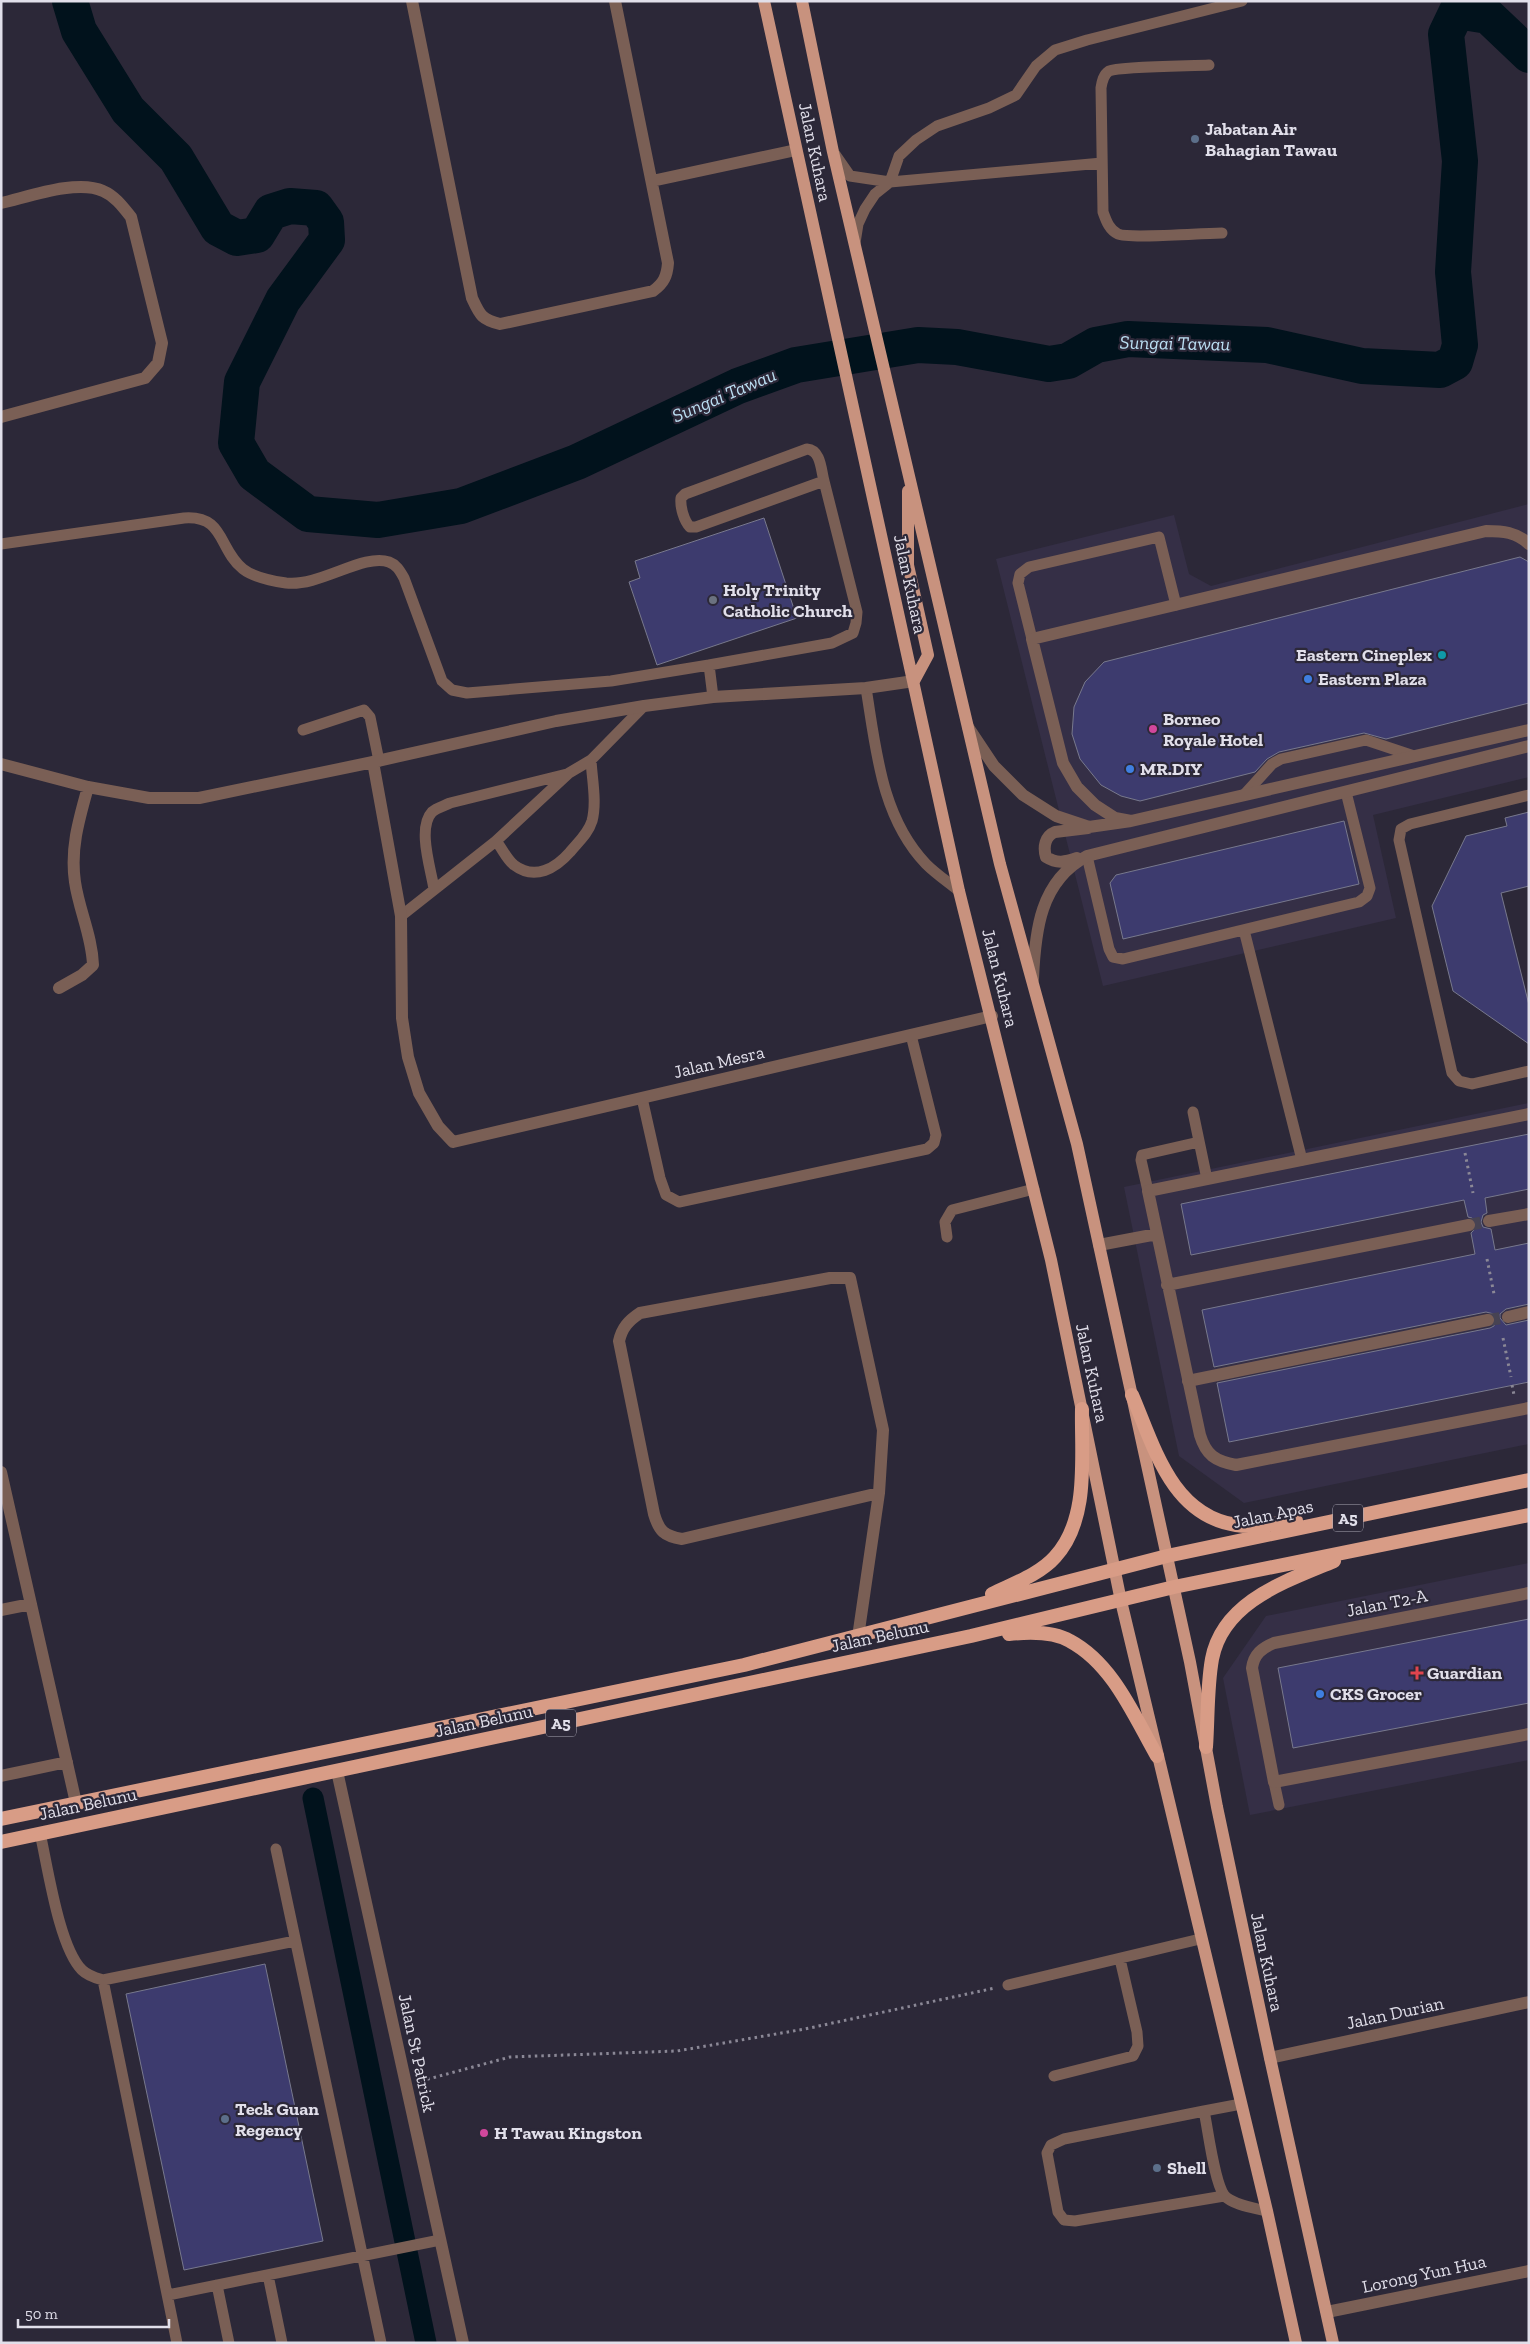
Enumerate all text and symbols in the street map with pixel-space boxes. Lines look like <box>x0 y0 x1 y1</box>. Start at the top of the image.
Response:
street label: Jalan Kuhara <box>794 100 836 204</box>
place label: Jabatan Air Bahagian Tawau <box>1205 118 1338 161</box>
marker: Jabatan Air Bahagian Tawau <box>1189 133 1201 145</box>
water label: Sungai Tawau <box>1119 331 1231 355</box>
water label: Sungai Tawau <box>669 363 780 427</box>
street label: Jalan Kuhara <box>889 532 931 636</box>
place label: Holy Trinity Catholic Church <box>723 579 853 622</box>
marker: Holy Trinity Catholic Church <box>707 594 719 606</box>
place label: Eastern Cineplex <box>1296 644 1432 666</box>
marker: Eastern Cineplex <box>1436 649 1448 661</box>
place label: Eastern Plaza <box>1318 668 1427 690</box>
marker: Eastern Plaza <box>1302 673 1314 685</box>
place label: Borneo Royale Hotel <box>1163 708 1263 751</box>
marker: Borneo Royale Hotel <box>1147 723 1159 735</box>
place label: MR.DIY <box>1140 758 1203 780</box>
marker: MR.DIY <box>1124 763 1136 775</box>
street label: Jalan Kuhara <box>977 926 1023 1030</box>
street label: Jalan Mesra <box>672 1041 767 1083</box>
street label: Jalan Kuhara <box>1071 1321 1113 1425</box>
street label: Jalan Apas <box>1231 1495 1315 1533</box>
road number: A5 <box>1333 1505 1363 1532</box>
street label: Jalan T2-A <box>1345 1584 1430 1622</box>
street label: Jalan Belunu <box>829 1615 931 1657</box>
place label: Guardian <box>1427 1662 1503 1684</box>
marker: Guardian <box>1411 1667 1423 1679</box>
place label: CKS Grocer <box>1330 1683 1422 1705</box>
marker: CKS Grocer <box>1314 1688 1326 1700</box>
street label: Jalan Belunu <box>433 1700 535 1742</box>
road number: A5 <box>546 1710 576 1736</box>
street label: Jalan Belunu <box>37 1783 139 1825</box>
street label: Jalan Kuhara <box>1246 1910 1288 2014</box>
street label: Jalan St Patrick <box>394 1992 440 2115</box>
street label: Jalan Durian <box>1344 1992 1446 2034</box>
place label: Teck Guan Regency <box>235 2098 319 2141</box>
marker: Teck Guan Regency <box>219 2113 231 2125</box>
place label: H Tawau Kingston <box>494 2122 642 2144</box>
marker: H Tawau Kingston <box>478 2127 490 2139</box>
place label: Shell <box>1167 2157 1206 2179</box>
marker: Shell <box>1151 2162 1163 2174</box>
street label: Lorong Yun Hua <box>1360 2250 1488 2298</box>
scale bar <box>18 2296 169 2328</box>
text: 50 m <box>25 2305 58 2323</box>

